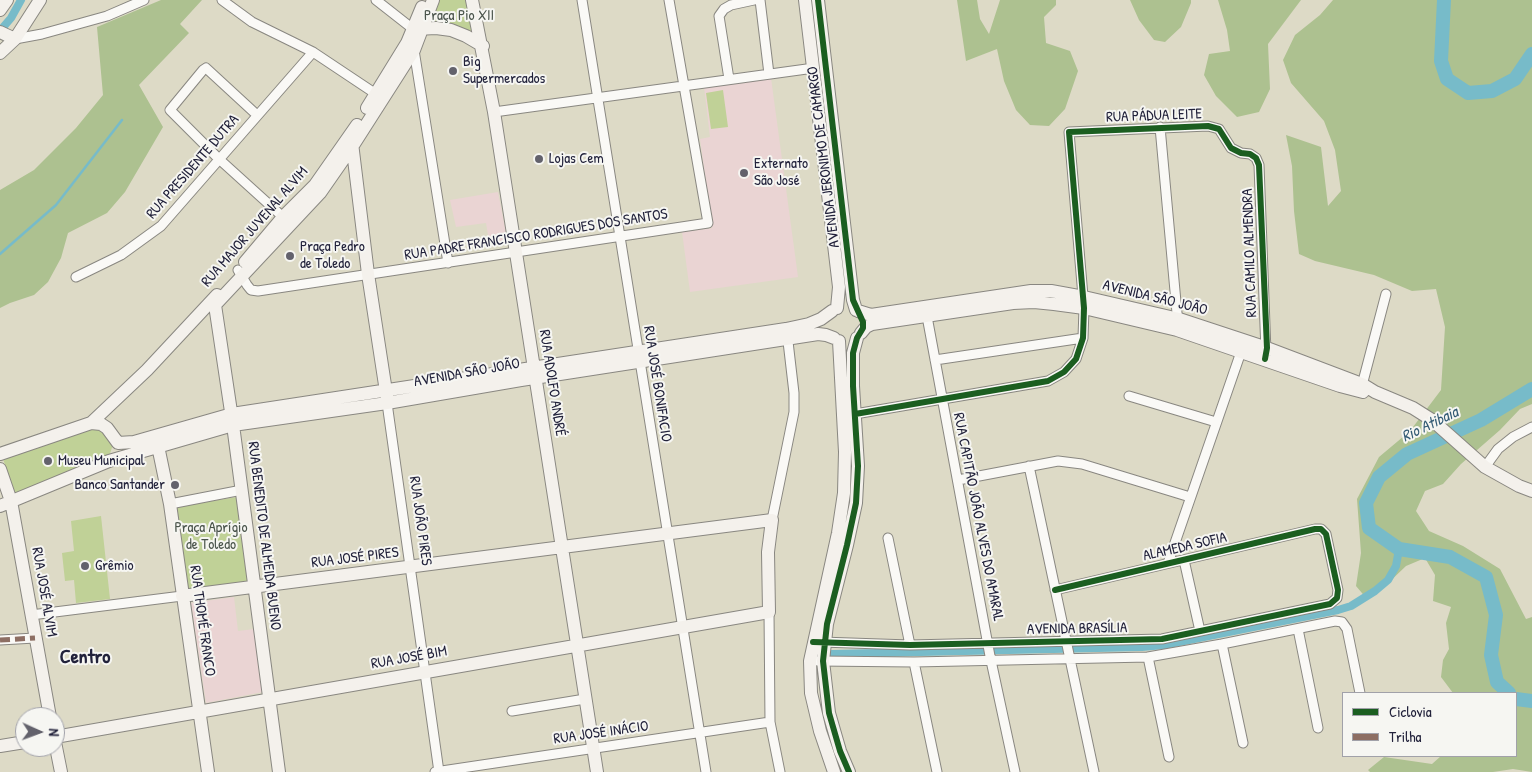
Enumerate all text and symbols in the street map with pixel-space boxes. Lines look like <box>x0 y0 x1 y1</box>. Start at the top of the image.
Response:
park label: Praça Pio XII <box>424 7 494 25</box>
place label: Big Supermercados <box>463 53 545 88</box>
marker: Big Supermercados <box>447 65 459 77</box>
street label: AVENIDA JERONIMO DE CAMARGO <box>804 65 844 249</box>
street label: RUA PÁDUA LEITE <box>1106 105 1202 127</box>
street label: RUA PRESIDENTE DUTRA <box>143 111 243 223</box>
place label: Lojas Cem <box>549 150 604 168</box>
marker: Lojas Cem <box>533 153 545 165</box>
place label: Externato São José <box>754 155 808 190</box>
street label: RUA MAJOR JUVENAL ALVIM <box>198 163 312 291</box>
marker: Externato São José <box>738 167 750 179</box>
street label: RUA CAMILO ALMENDRA <box>1239 188 1261 318</box>
street label: RUA PADRE FRANCISCO RODRIGUES DOS SANTOS <box>403 205 669 265</box>
place label: Praça Pedro de Toledo <box>300 238 365 273</box>
marker: Praça Pedro de Toledo <box>284 250 296 262</box>
street label: AVENIDA SÃO JOÃO <box>1101 276 1209 320</box>
street label: RUA JOSÉ BONIFACIO <box>639 325 675 443</box>
street label: RUA ADOLFO ANDRÉ <box>535 329 569 437</box>
street label: AVENIDA SÃO JOÃO <box>413 355 521 391</box>
water label: Rio Atibaia <box>1399 403 1461 447</box>
street label: RUA CAPITÃO JOÃO ALVES DO AMARAL <box>949 411 1007 623</box>
street label: RUA BENEDITO DE ALMEIDA BUENO <box>243 441 285 631</box>
place label: Museu Municipal <box>58 452 145 470</box>
marker: Museu Municipal <box>42 455 54 467</box>
street label: RUA JOÃO PIRES <box>405 475 435 567</box>
place label: Banco Santander <box>74 476 165 494</box>
marker: Banco Santander <box>169 479 181 491</box>
park label: Praça Aprígio de Toledo <box>175 519 247 554</box>
street label: ALAMEDA SOFIA <box>1141 529 1229 565</box>
street label: RUA JOSÉ PIRES <box>310 544 400 572</box>
street label: RUA JOSÉ ALVIM <box>27 546 61 638</box>
place label: Grêmio <box>95 557 134 575</box>
marker: Grêmio <box>79 560 91 572</box>
street label: RUA THOMÉ FRANCO <box>185 565 219 677</box>
street label: AVENIDA BRASÍLIA <box>1027 619 1127 639</box>
street label: RUA JOSÉ BIM <box>370 642 448 674</box>
district label: Centro <box>60 646 110 670</box>
legend <box>1342 692 1517 757</box>
text: Ciclovia <box>1389 701 1432 722</box>
north arrow <box>15 707 65 757</box>
street label: RUA JOSÉ INÁCIO <box>552 717 650 749</box>
text: Trilha <box>1389 726 1421 747</box>
text: N <box>45 728 64 737</box>

